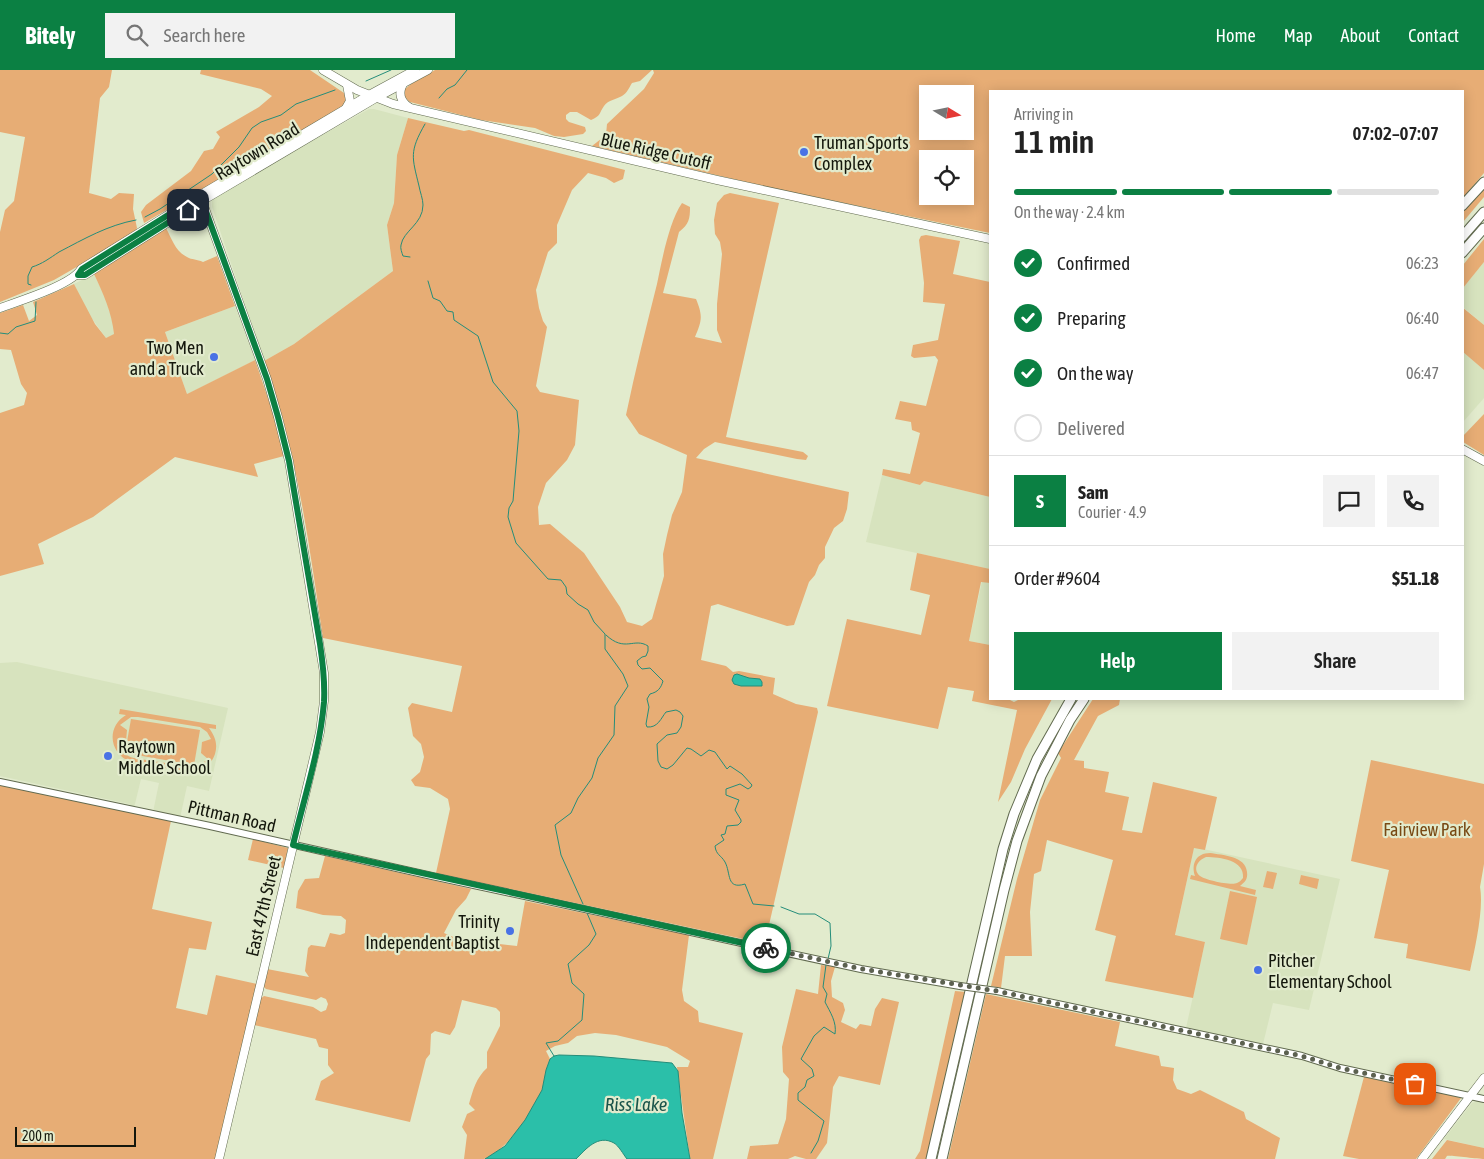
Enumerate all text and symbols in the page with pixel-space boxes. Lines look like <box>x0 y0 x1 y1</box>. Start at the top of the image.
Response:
search box <box>105 13 455 58</box>
icon: search <box>123 21 151 49</box>
text: Bitely <box>25 22 75 49</box>
text: Search here <box>163 24 245 46</box>
text: Home <box>1216 25 1256 46</box>
text: Map <box>1284 25 1313 46</box>
text: About <box>1341 25 1380 46</box>
text: Contact <box>1408 25 1459 46</box>
north arrow <box>919 85 974 140</box>
map controls <box>919 85 974 205</box>
text: Arriving in <box>1014 105 1074 123</box>
street label: Raytown Road <box>211 118 303 184</box>
text: 07:02–07:07 <box>1352 122 1439 144</box>
text: 11 min <box>1014 123 1094 160</box>
street label: Blue Ridge Cutoff <box>599 128 713 174</box>
place label: Truman Sports Complex <box>814 132 909 174</box>
marker: Truman Sports Complex <box>798 146 810 158</box>
button: locate <box>919 150 974 205</box>
pin <box>167 189 209 231</box>
icon: home <box>174 196 202 224</box>
text: On the way · 2.4 km <box>1014 203 1125 221</box>
icon: check <box>1014 249 1042 277</box>
text: Confirmed <box>1057 252 1130 274</box>
text: 06:23 <box>1406 254 1439 272</box>
icon: check <box>1014 304 1042 332</box>
text: Preparing <box>1057 307 1126 329</box>
text: 06:40 <box>1406 309 1439 327</box>
place label: Two Men and a Truck <box>130 337 204 379</box>
marker: Two Men and a Truck <box>208 351 220 363</box>
icon: check <box>1014 359 1042 387</box>
text: On the way <box>1057 362 1134 384</box>
text: 06:47 <box>1406 364 1439 382</box>
text: Delivered <box>1057 417 1125 439</box>
button: chat <box>1323 475 1375 527</box>
button: phone <box>1387 475 1439 527</box>
text: Sam <box>1078 481 1109 503</box>
text: S <box>1036 490 1044 512</box>
text: Courier · 4.9 <box>1078 503 1147 521</box>
text: Order #9604 <box>1014 567 1101 589</box>
text: $51.18 <box>1392 567 1439 589</box>
button: Help <box>1014 632 1222 690</box>
button: Share <box>1232 632 1439 690</box>
place label: Raytown Middle School <box>118 736 211 778</box>
marker: Raytown Middle School <box>102 750 114 762</box>
street label: Pittman Road <box>186 796 278 836</box>
park label: Fairview Park <box>1383 819 1471 840</box>
street label: East 47th Street <box>241 854 285 958</box>
place label: Trinity Independent Baptist <box>365 911 500 953</box>
courier <box>741 923 791 973</box>
marker: Trinity Independent Baptist <box>504 925 516 937</box>
icon: bike <box>752 934 780 962</box>
place label: Pitcher Elementary School <box>1268 950 1392 992</box>
marker: Pitcher Elementary School <box>1252 964 1264 976</box>
pin <box>1394 1063 1436 1105</box>
icon: bag <box>1401 1070 1429 1098</box>
water label: Riss Lake <box>605 1093 667 1115</box>
scale bar <box>15 1124 136 1147</box>
text: 200 m <box>22 1128 54 1144</box>

